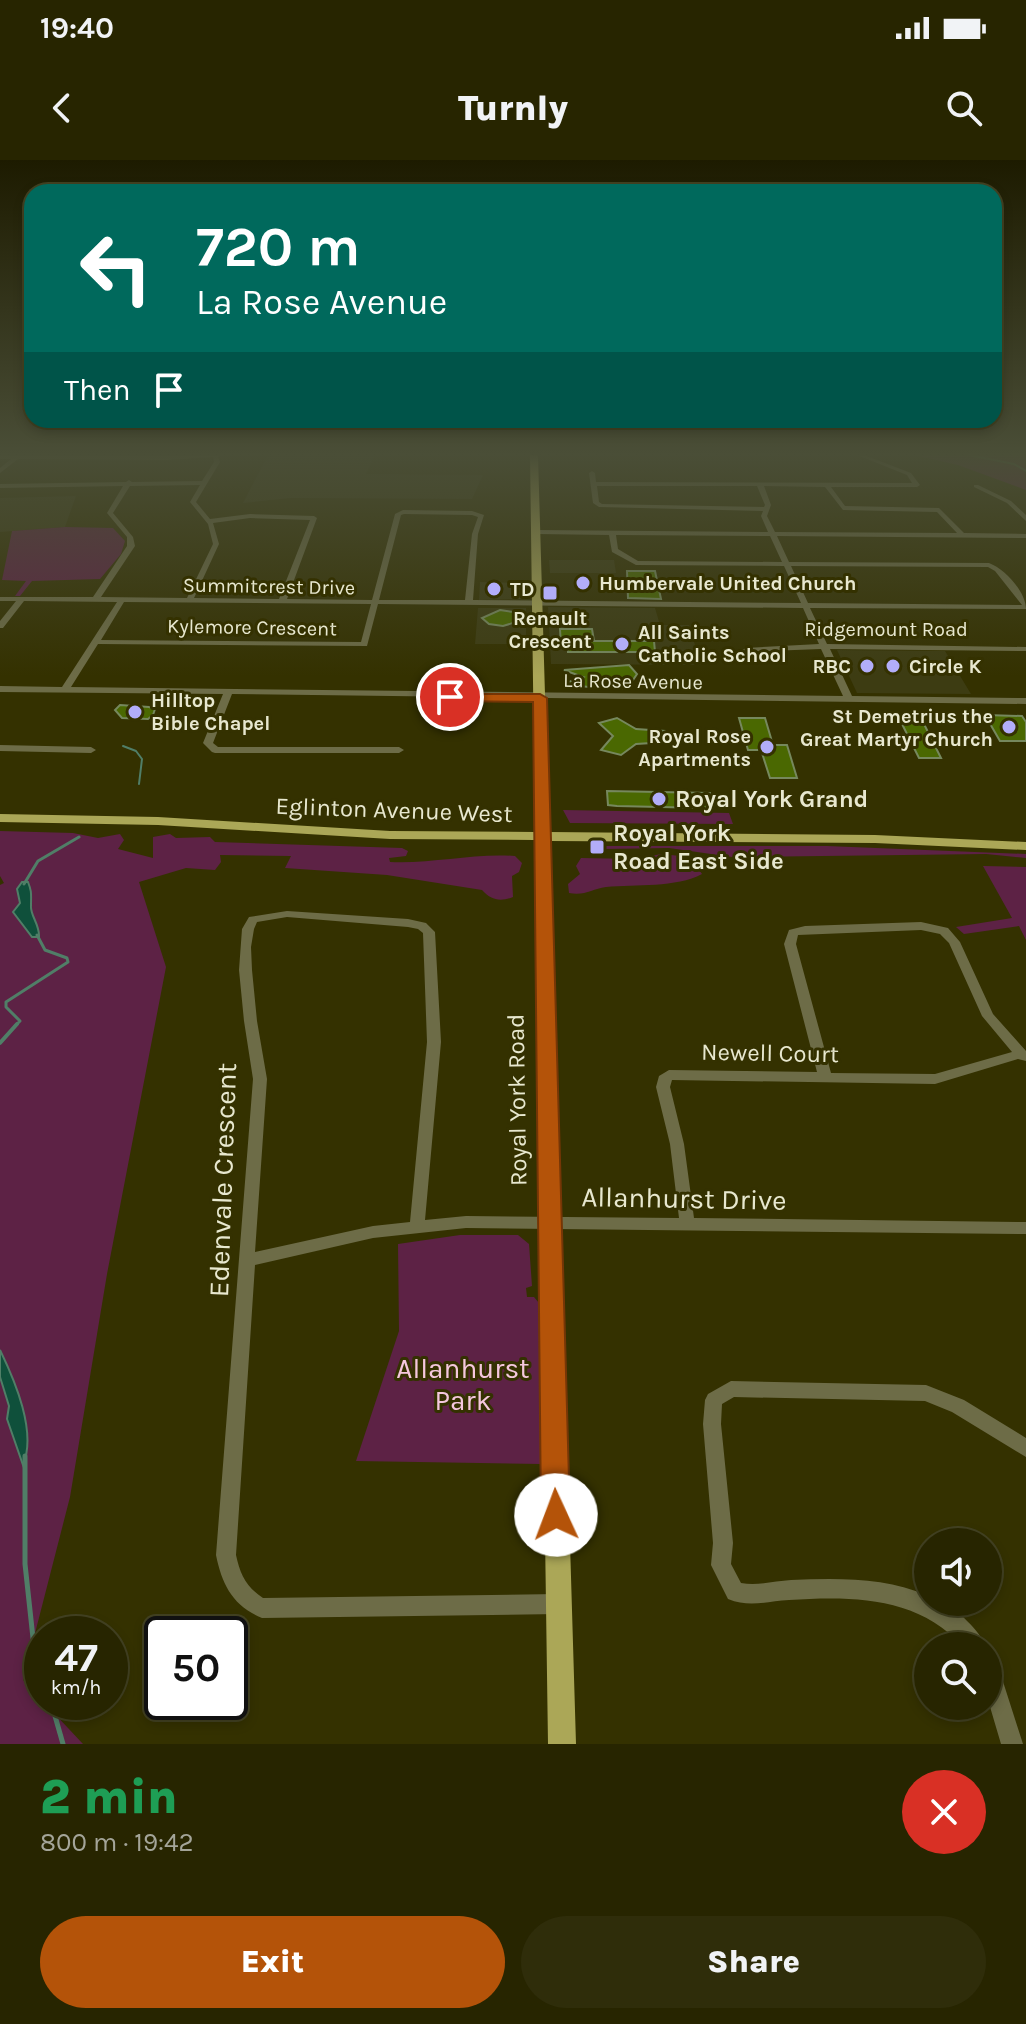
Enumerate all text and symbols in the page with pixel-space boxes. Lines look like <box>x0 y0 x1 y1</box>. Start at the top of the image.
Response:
text: 19:40 <box>40 10 114 46</box>
icon: back <box>40 86 84 130</box>
icon: search <box>942 86 986 130</box>
text: Turnly <box>458 87 568 129</box>
text: 720 m <box>196 214 360 279</box>
icon: left <box>64 216 168 320</box>
text: La Rose Avenue <box>196 281 447 323</box>
icon: arrive <box>147 368 191 412</box>
text: Then <box>64 372 131 408</box>
place label: Humbervale United Church <box>599 572 856 595</box>
street label: Summitcrest Drive <box>183 573 355 600</box>
marker: Humbervale United Church <box>574 574 592 592</box>
place label: TD <box>510 578 534 601</box>
marker: TD <box>485 580 503 598</box>
marker: Renault Crescent <box>541 584 559 602</box>
place label: Renault Crescent <box>508 607 592 653</box>
street label: Kylemore Crescent <box>167 615 337 640</box>
street label: Ridgemount Road <box>804 618 968 641</box>
place label: All Saints Catholic School <box>638 621 787 667</box>
marker: All Saints Catholic School <box>613 635 631 653</box>
place label: RBC <box>813 655 851 678</box>
place label: Circle K <box>909 655 982 678</box>
marker: RBC <box>858 657 876 675</box>
marker: Circle K <box>884 657 902 675</box>
pin <box>416 663 484 731</box>
street label: La Rose Avenue <box>563 669 703 694</box>
icon: arrive <box>428 675 472 719</box>
place label: Hilltop Bible Chapel <box>151 689 270 735</box>
marker: Hilltop Bible Chapel <box>126 703 144 721</box>
place label: St Demetrius the Great Martyr Church <box>800 705 993 751</box>
marker: St Demetrius the Great Martyr Church <box>1000 718 1018 736</box>
place label: Royal Rose Apartments <box>638 725 751 771</box>
marker: Royal Rose Apartments <box>758 738 776 756</box>
place label: Royal York Grand <box>675 785 868 813</box>
marker: Royal York Grand <box>650 790 668 808</box>
street label: Eglinton Avenue West <box>275 792 513 828</box>
place label: Royal York Road East Side <box>613 819 784 875</box>
marker: Royal York Road East Side <box>588 838 606 856</box>
street label: Royal York Road <box>501 1014 533 1186</box>
street label: Newell Court <box>701 1038 839 1068</box>
street label: Edenvale Crescent <box>202 1062 243 1298</box>
street label: Allanhurst Drive <box>581 1180 787 1217</box>
park label: Allanhurst Park <box>396 1352 530 1417</box>
position arrow <box>514 1473 598 1557</box>
map controls <box>914 1528 1002 1720</box>
button: sound <box>914 1528 1002 1616</box>
speed limit sign: 50 <box>144 1616 248 1720</box>
button: search <box>914 1632 1002 1720</box>
text: 47 <box>54 1634 98 1681</box>
text: km/h <box>51 1676 101 1699</box>
text: 2 min <box>40 1769 178 1825</box>
button: close <box>902 1770 986 1854</box>
text: 800 m · 19:42 <box>40 1827 194 1858</box>
button: Exit <box>40 1916 505 2008</box>
button: Share <box>521 1916 986 2008</box>

